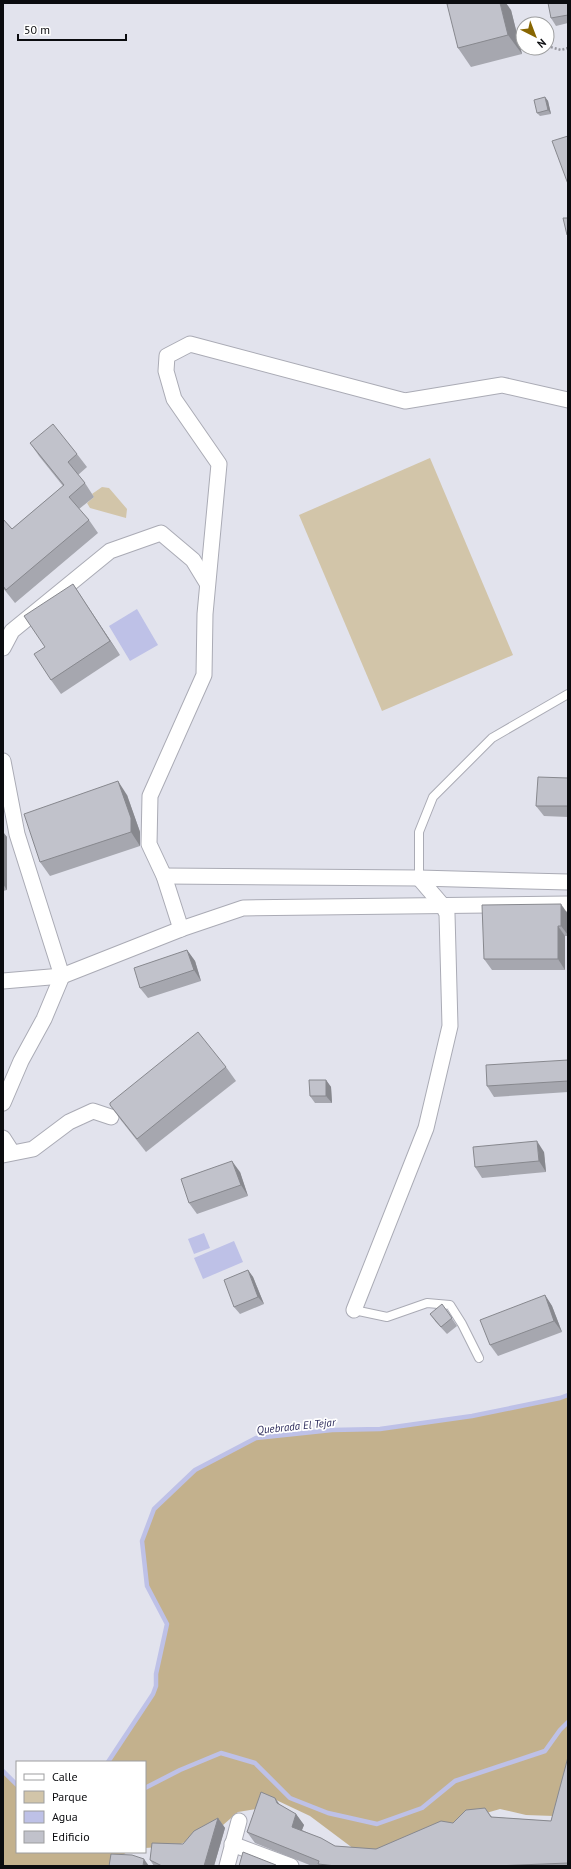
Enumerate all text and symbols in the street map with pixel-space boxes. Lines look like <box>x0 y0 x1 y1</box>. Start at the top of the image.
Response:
scale bar <box>18 16 126 42</box>
north arrow <box>515 16 555 56</box>
text: 50 m <box>24 22 50 37</box>
text: N <box>534 36 549 51</box>
water label: Quebrada El Tejar <box>256 1415 337 1437</box>
legend <box>16 1761 146 1853</box>
text: Calle <box>52 1769 78 1784</box>
text: Parque <box>52 1789 87 1804</box>
text: Agua <box>52 1809 78 1824</box>
text: Edificio <box>52 1829 90 1844</box>

